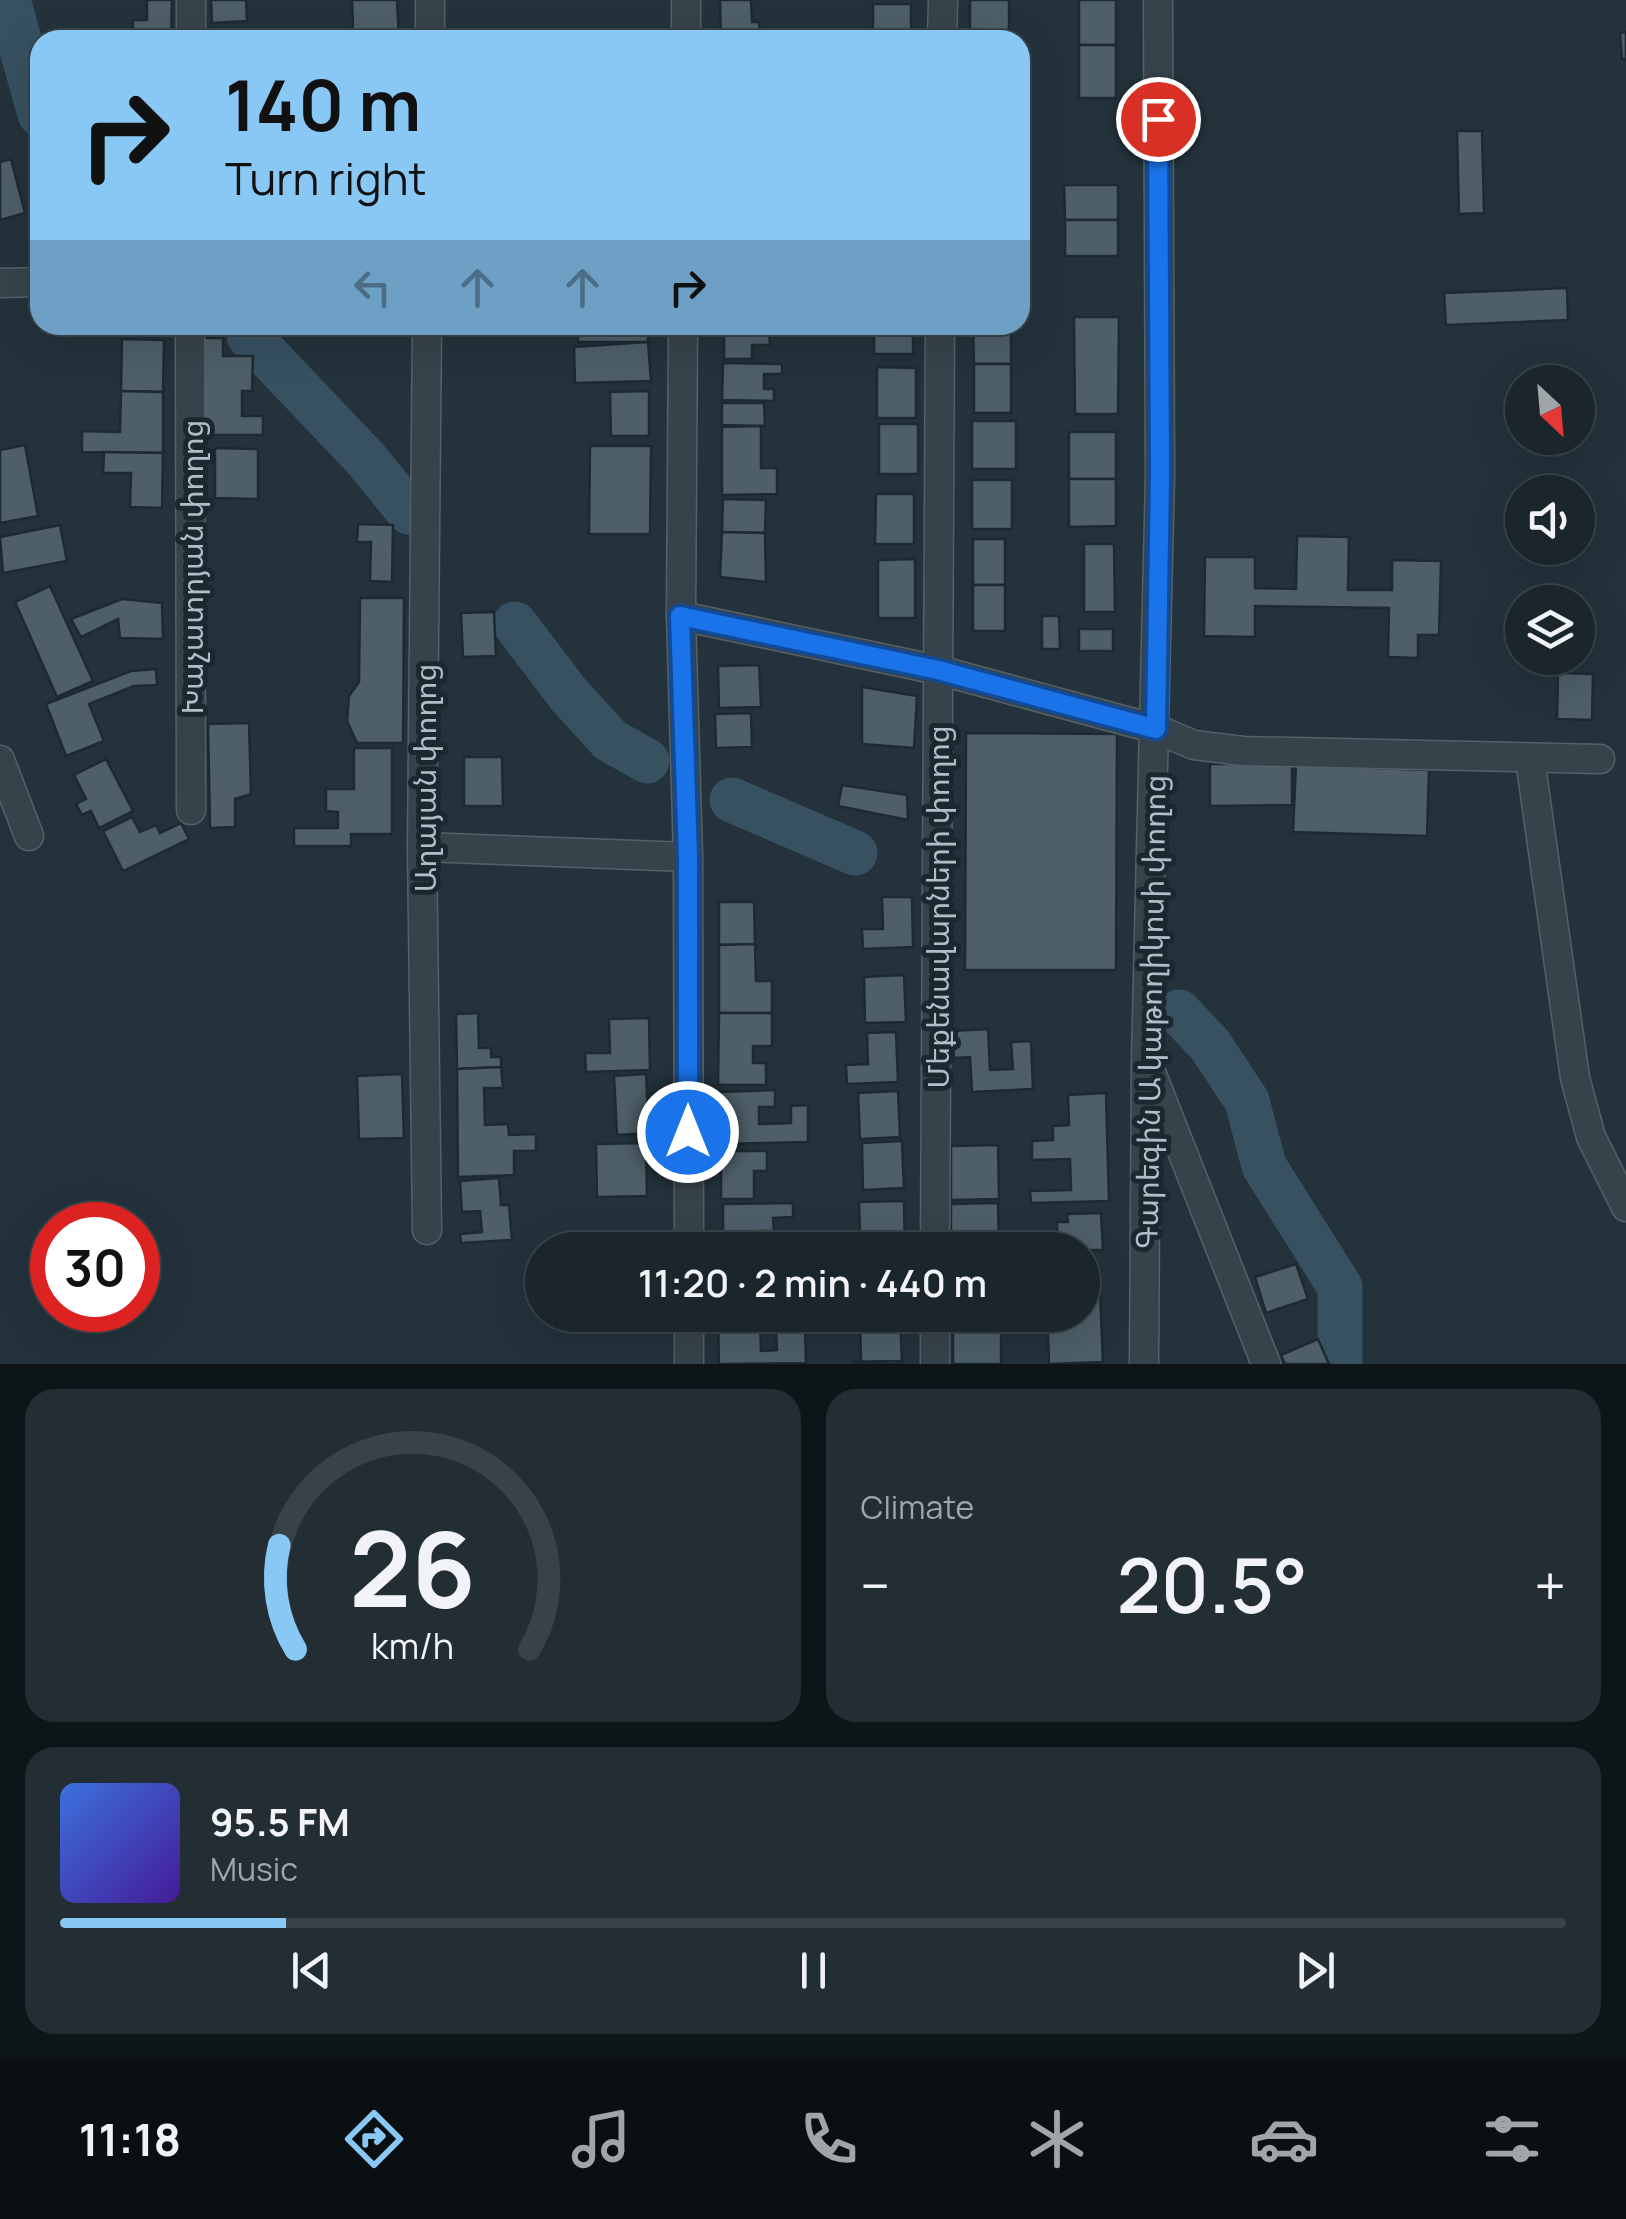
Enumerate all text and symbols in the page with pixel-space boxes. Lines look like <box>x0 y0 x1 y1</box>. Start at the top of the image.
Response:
text: 140 m <box>225 56 421 152</box>
icon: right <box>60 70 190 200</box>
pin <box>1116 77 1201 162</box>
icon: arrive <box>1131 92 1186 147</box>
text: Turn right <box>225 147 426 209</box>
icon: left <box>345 260 400 315</box>
icon: ahead <box>450 260 505 315</box>
icon: ahead <box>555 260 610 315</box>
icon: right <box>660 260 715 315</box>
north arrow <box>1505 365 1595 455</box>
map controls <box>1505 365 1595 675</box>
street label: Խաչատրյան փողոց <box>171 419 212 715</box>
button: sound <box>1505 475 1595 565</box>
button: layers <box>1505 585 1595 675</box>
street label: Աղայան փողոց <box>404 664 445 892</box>
street label: Մեքենավարների փողոց <box>917 725 958 1089</box>
street label: Գարեգին Ա կաթողիկոսի փողոց <box>1125 774 1175 1250</box>
position arrow <box>636 1080 740 1184</box>
speed limit sign: 30 <box>30 1202 160 1332</box>
text: 11:20 · 2 min · 440 m <box>638 1256 987 1308</box>
text: Climate <box>861 1485 974 1529</box>
text: 26 <box>349 1496 476 1638</box>
text: 20.5° <box>1117 1533 1308 1636</box>
text: − <box>861 1547 890 1623</box>
text: + <box>1534 1547 1566 1623</box>
text: km/h <box>371 1621 454 1670</box>
text: 95.5 FM <box>210 1795 350 1847</box>
text: Music <box>210 1847 298 1891</box>
icon: previous <box>284 1943 339 1998</box>
icon: pause <box>786 1943 841 1998</box>
icon: next <box>1288 1943 1343 1998</box>
icon: directions <box>339 2104 409 2174</box>
icon: music <box>566 2104 636 2174</box>
icon: phone <box>794 2104 864 2174</box>
icon: climate <box>1022 2104 1092 2174</box>
icon: car <box>1249 2104 1319 2174</box>
icon: filters <box>1477 2104 1547 2174</box>
text: 11:18 <box>79 2108 181 2170</box>

